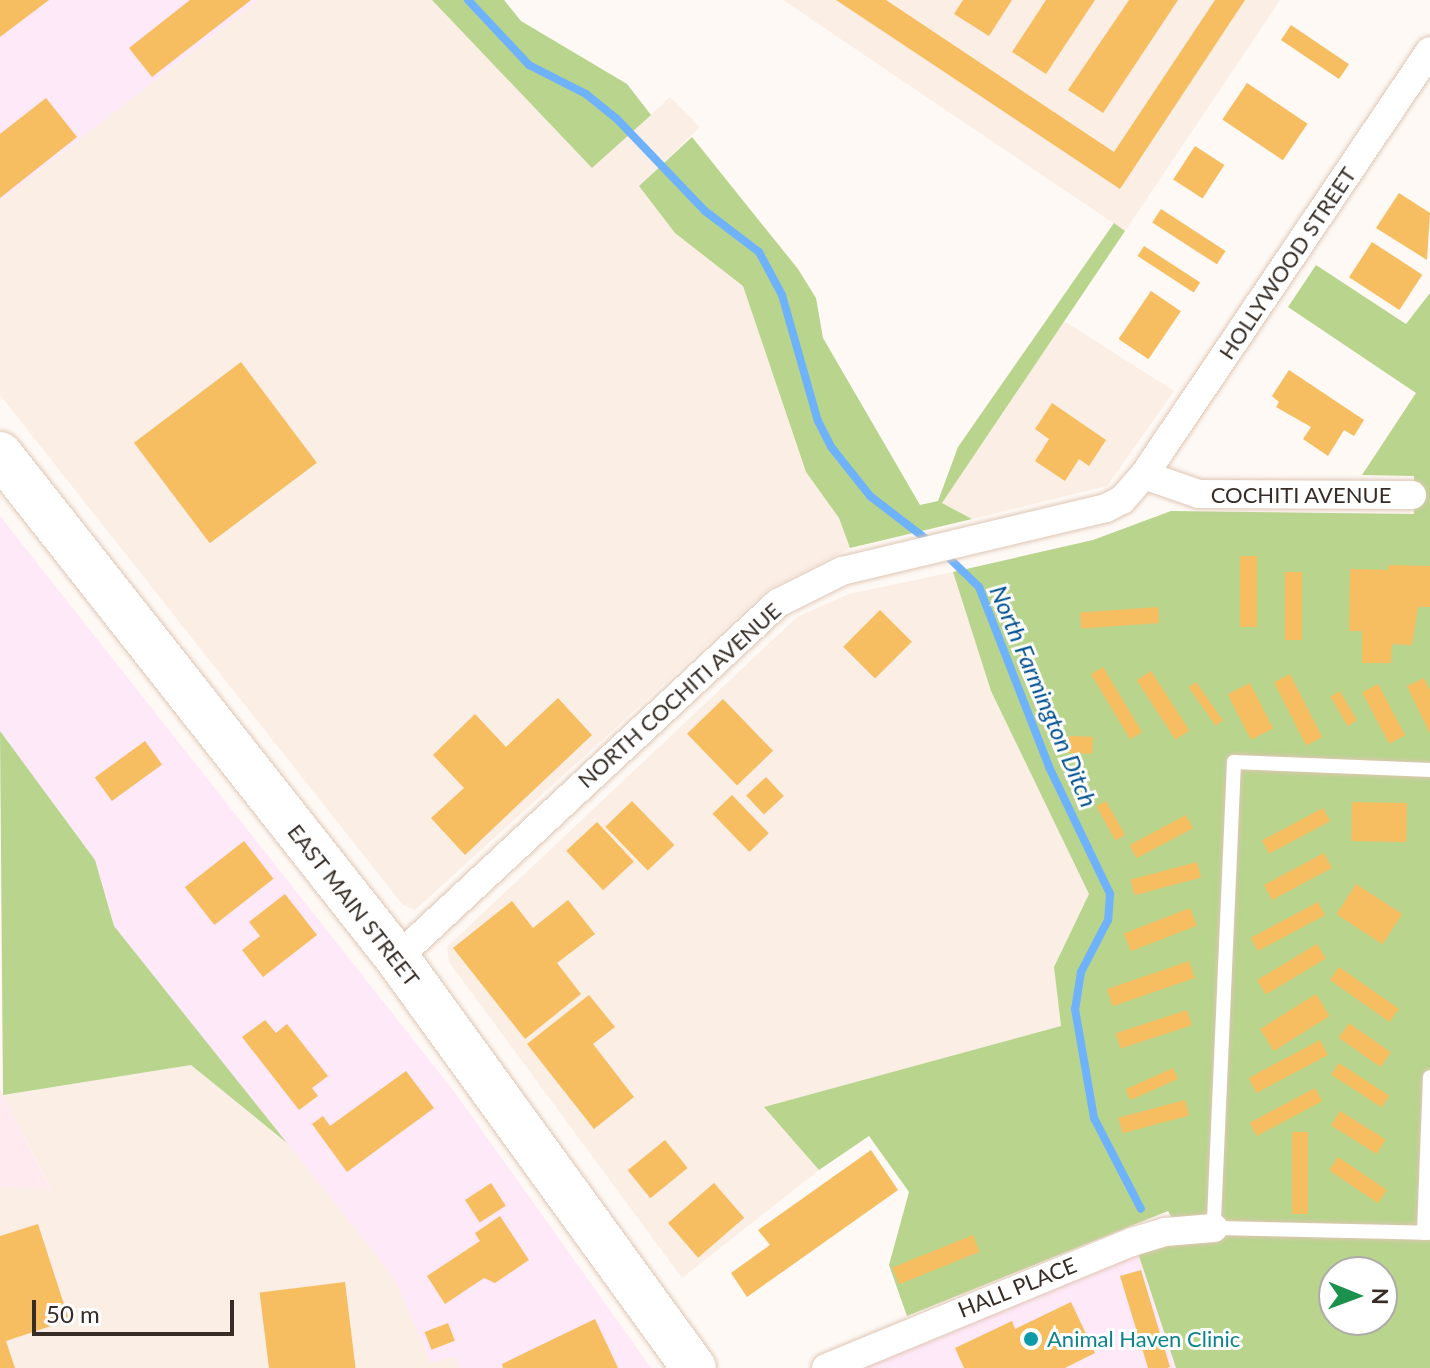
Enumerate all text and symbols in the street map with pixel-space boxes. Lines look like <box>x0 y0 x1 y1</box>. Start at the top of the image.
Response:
street label: HOLLYWOOD STREET <box>1213 162 1361 364</box>
street label: COCHITI AVENUE <box>1210 482 1392 508</box>
water label: North Farmington Ditch <box>984 581 1104 811</box>
street label: NORTH COCHITI AVENUE <box>572 597 786 793</box>
street label: EAST MAIN STREET <box>282 818 426 992</box>
street label: HALL PLACE <box>953 1251 1081 1323</box>
north arrow <box>1318 1256 1398 1336</box>
scale bar <box>36 1284 238 1334</box>
text: N <box>1367 1288 1394 1305</box>
text: 50 m <box>46 1299 100 1328</box>
place label: Animal Haven Clinic <box>1047 1326 1240 1352</box>
marker: Animal Haven Clinic <box>1022 1330 1040 1348</box>

